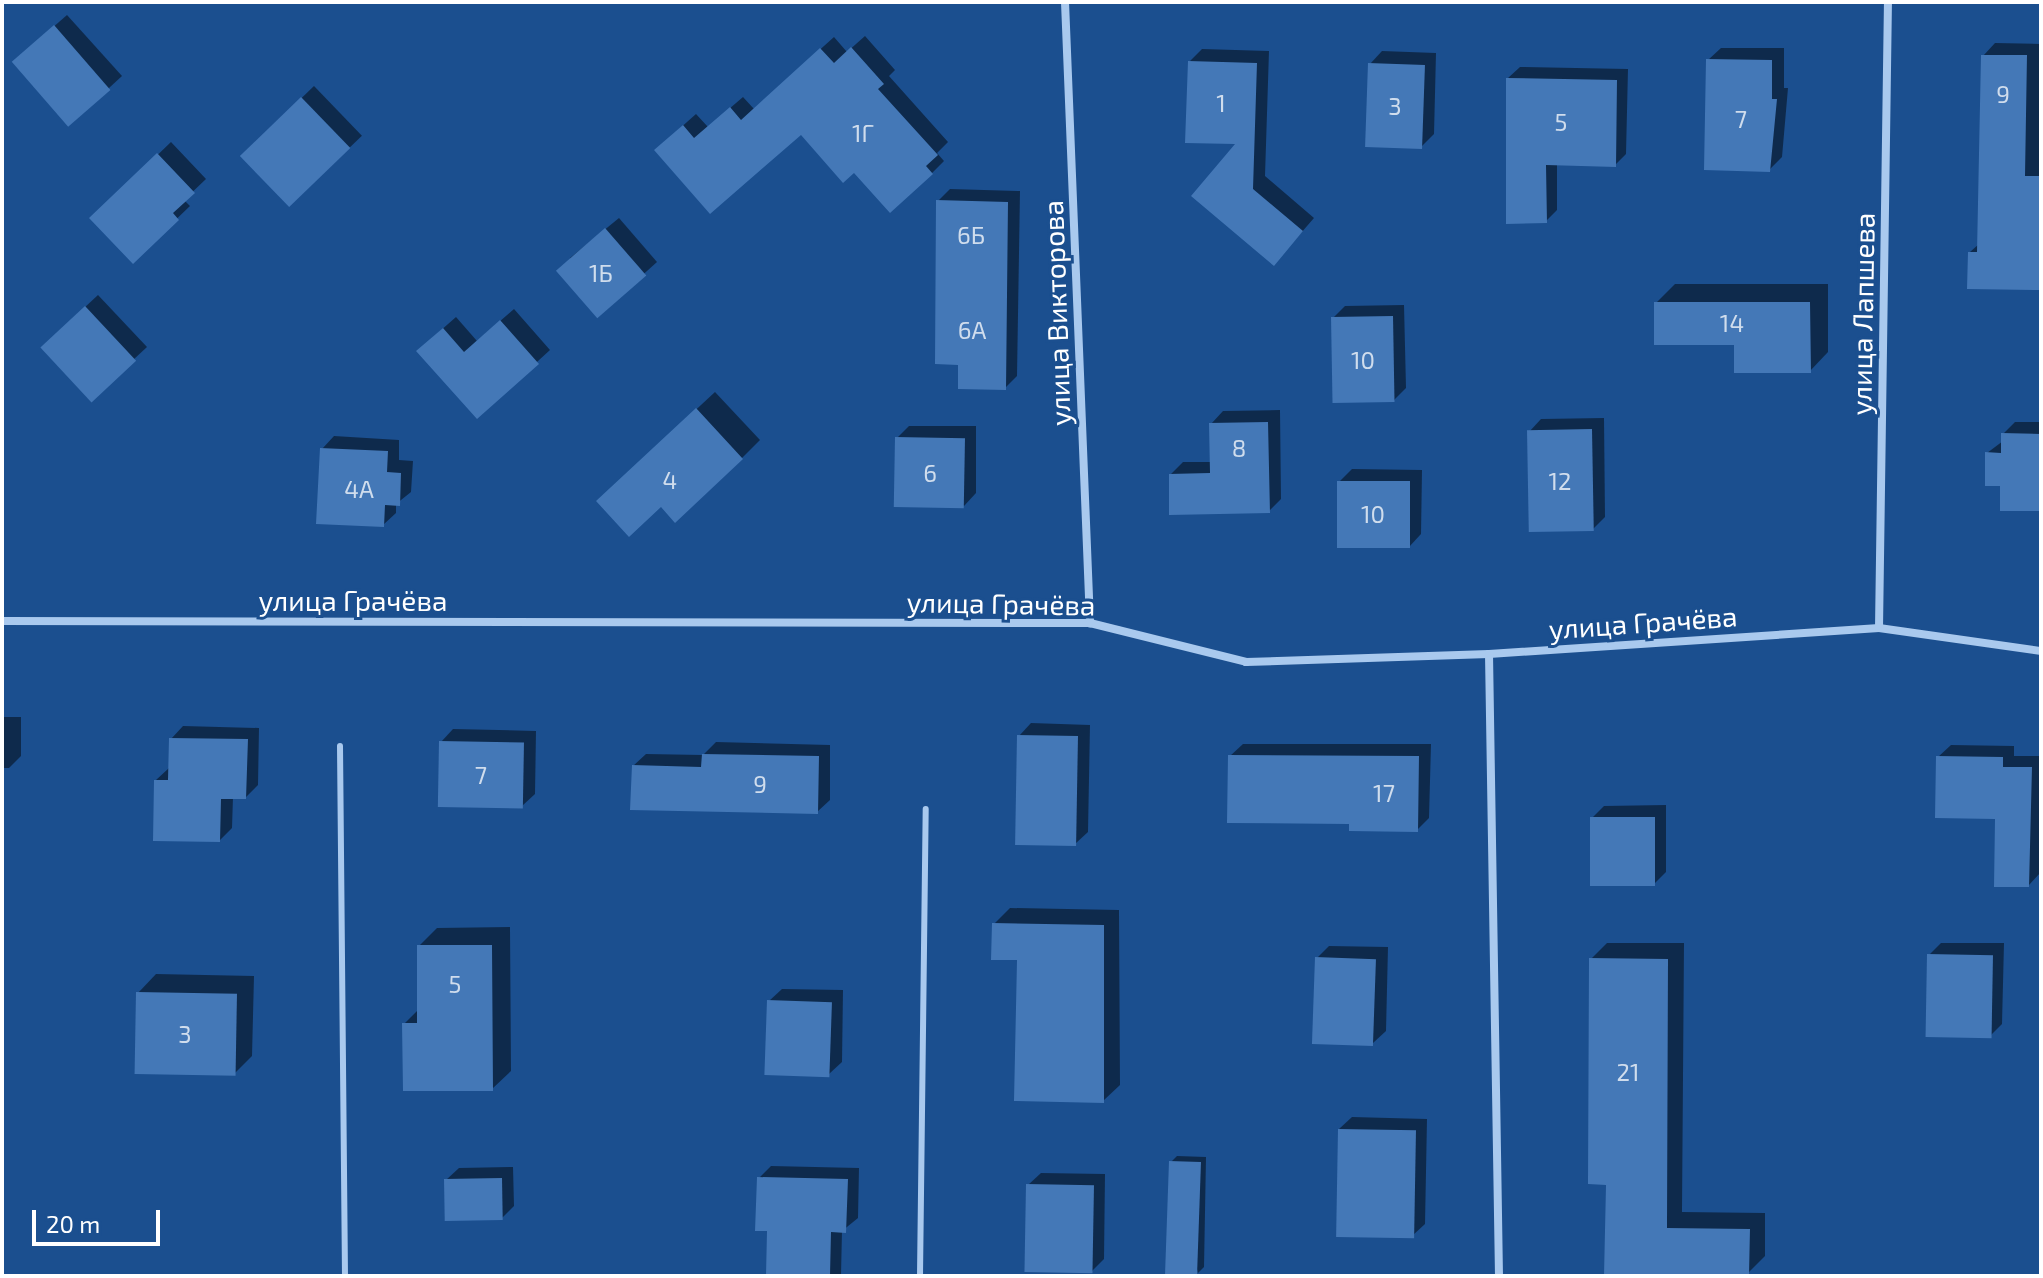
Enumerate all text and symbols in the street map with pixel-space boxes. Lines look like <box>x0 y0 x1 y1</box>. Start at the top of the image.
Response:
house number: 9 <box>1996 80 2010 108</box>
house number: 1 <box>1216 89 1226 117</box>
house number: 3 <box>1388 92 1402 120</box>
house number: 7 <box>1735 105 1747 133</box>
house number: 5 <box>1555 108 1567 136</box>
house number: 1Г <box>852 119 874 147</box>
street label: улица Викторова <box>1035 199 1077 427</box>
street label: улица Лапшева <box>1843 212 1881 416</box>
house number: 6Б <box>957 221 985 249</box>
house number: 1Б <box>589 259 613 287</box>
house number: 14 <box>1720 309 1744 337</box>
house number: 6А <box>958 316 986 344</box>
house number: 10 <box>1351 346 1375 374</box>
house number: 8 <box>1232 434 1246 462</box>
house number: 6 <box>923 459 937 487</box>
house number: 4 <box>663 466 677 494</box>
house number: 12 <box>1548 467 1572 495</box>
house number: 4А <box>344 475 374 503</box>
house number: 10 <box>1361 500 1385 528</box>
street label: улица Грачёва <box>259 583 447 617</box>
street label: улица Грачёва <box>906 585 1096 621</box>
street label: улица Грачёва <box>1548 599 1738 645</box>
house number: 7 <box>475 761 487 789</box>
house number: 9 <box>753 770 767 798</box>
house number: 17 <box>1373 779 1395 807</box>
house number: 5 <box>449 970 461 998</box>
house number: 3 <box>178 1020 192 1048</box>
house number: 21 <box>1616 1058 1640 1086</box>
scale bar <box>36 1194 164 1244</box>
text: 20 m <box>46 1209 100 1238</box>

